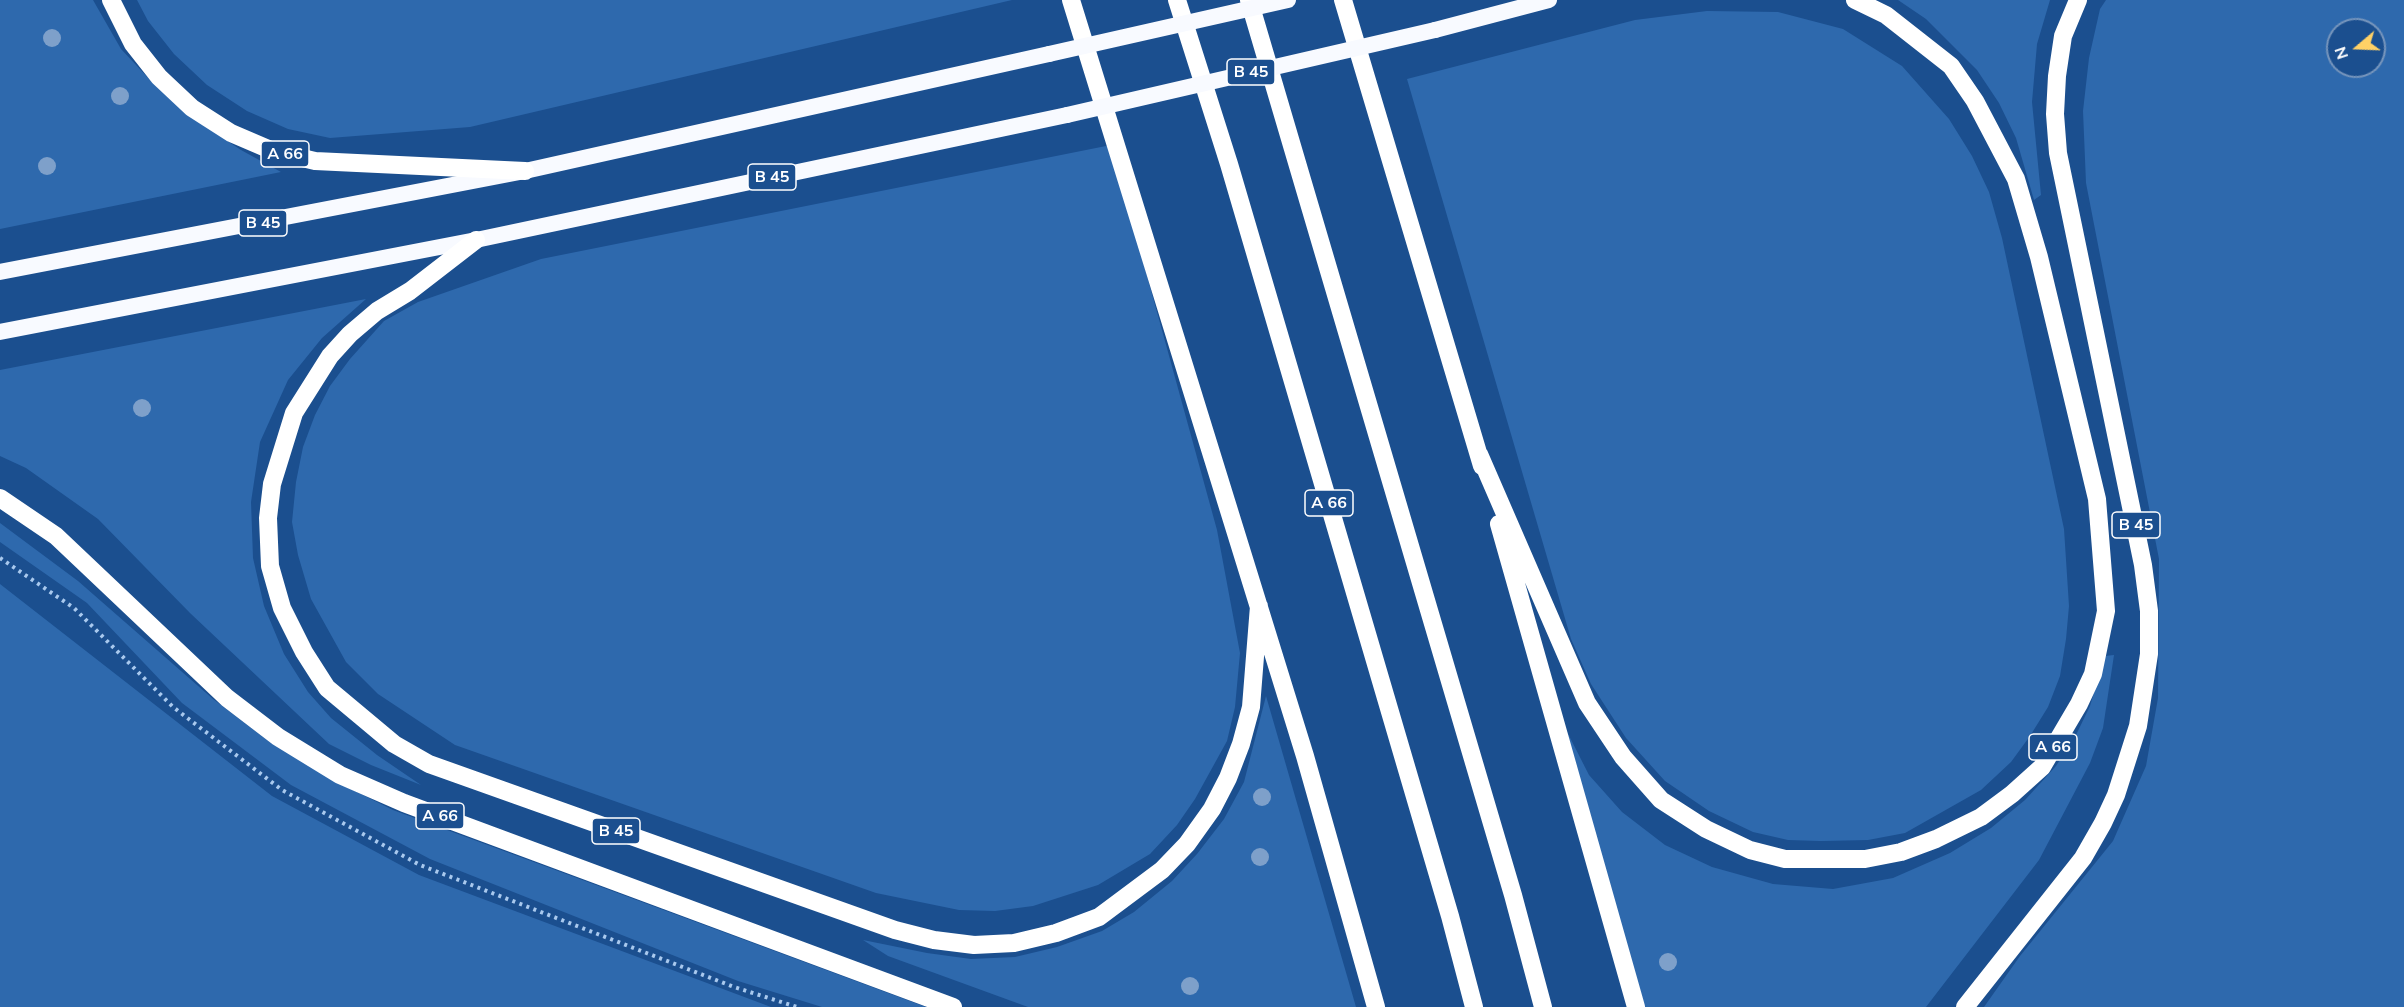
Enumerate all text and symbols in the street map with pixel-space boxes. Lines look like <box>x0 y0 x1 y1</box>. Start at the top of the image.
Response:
north arrow <box>2326 18 2386 78</box>
text: N <box>2329 44 2352 62</box>
road number: B 45 <box>1227 59 1275 85</box>
road number: A 66 <box>261 141 309 167</box>
road number: B 45 <box>748 164 796 190</box>
road number: B 45 <box>239 210 287 236</box>
road number: A 66 <box>1305 490 1353 516</box>
road number: B 45 <box>2112 512 2160 538</box>
road number: A 66 <box>2029 734 2077 760</box>
road number: A 66 <box>416 803 464 829</box>
road number: B 45 <box>592 818 640 844</box>

